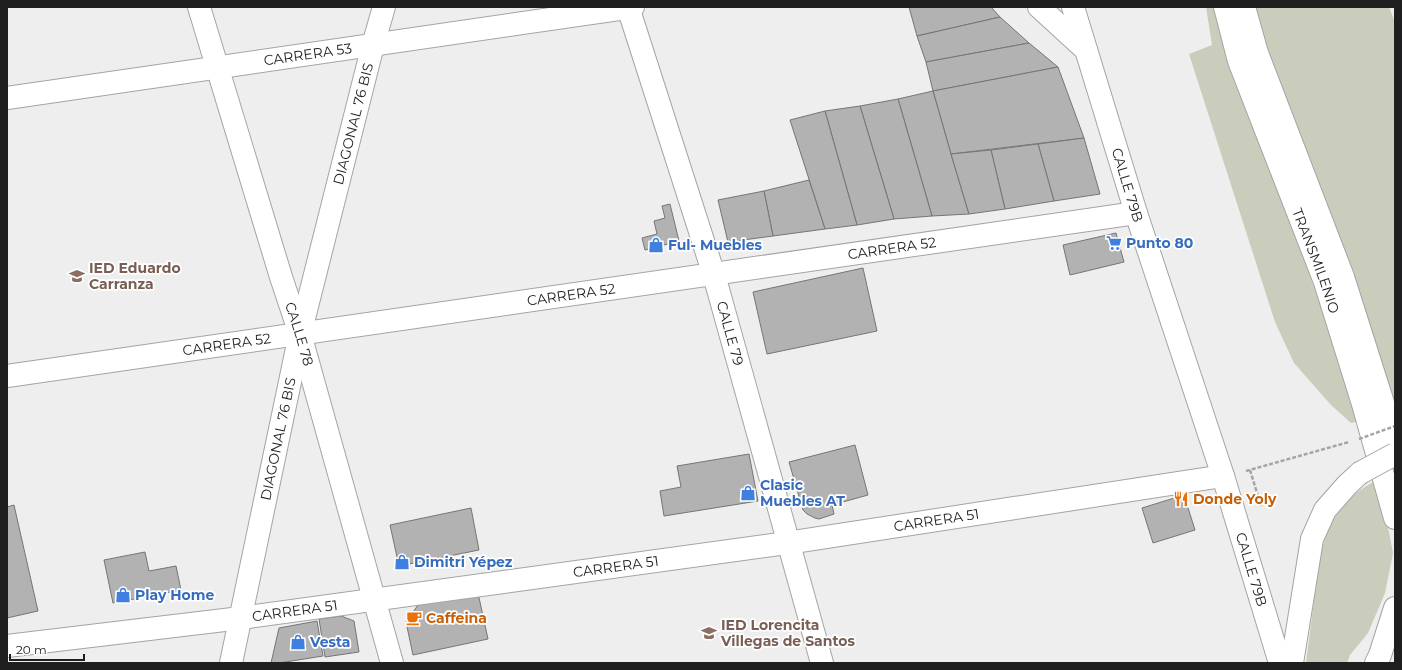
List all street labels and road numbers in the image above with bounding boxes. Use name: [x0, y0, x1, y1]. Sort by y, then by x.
street label: CARRERA 53: [263, 39, 353, 70]
street label: DIAGONAL 76 BIS: [329, 61, 377, 187]
street label: CALLE 79B: [1108, 146, 1147, 224]
street label: TRANSMILENIO: [1288, 206, 1343, 316]
street label: CARRERA 52: [846, 233, 937, 264]
street label: CARRERA 52: [526, 279, 617, 310]
street label: CALLE 79: [713, 299, 748, 368]
street label: CALLE 78: [281, 300, 318, 368]
street label: CARRERA 52: [181, 329, 272, 360]
street label: DIAGONAL 76 BIS: [256, 376, 300, 502]
street label: CARRERA 51: [892, 505, 980, 535]
street label: CALLE 79B: [1232, 530, 1271, 609]
street label: CARRERA 51: [572, 552, 660, 581]
street label: CARRERA 51: [251, 596, 339, 625]

